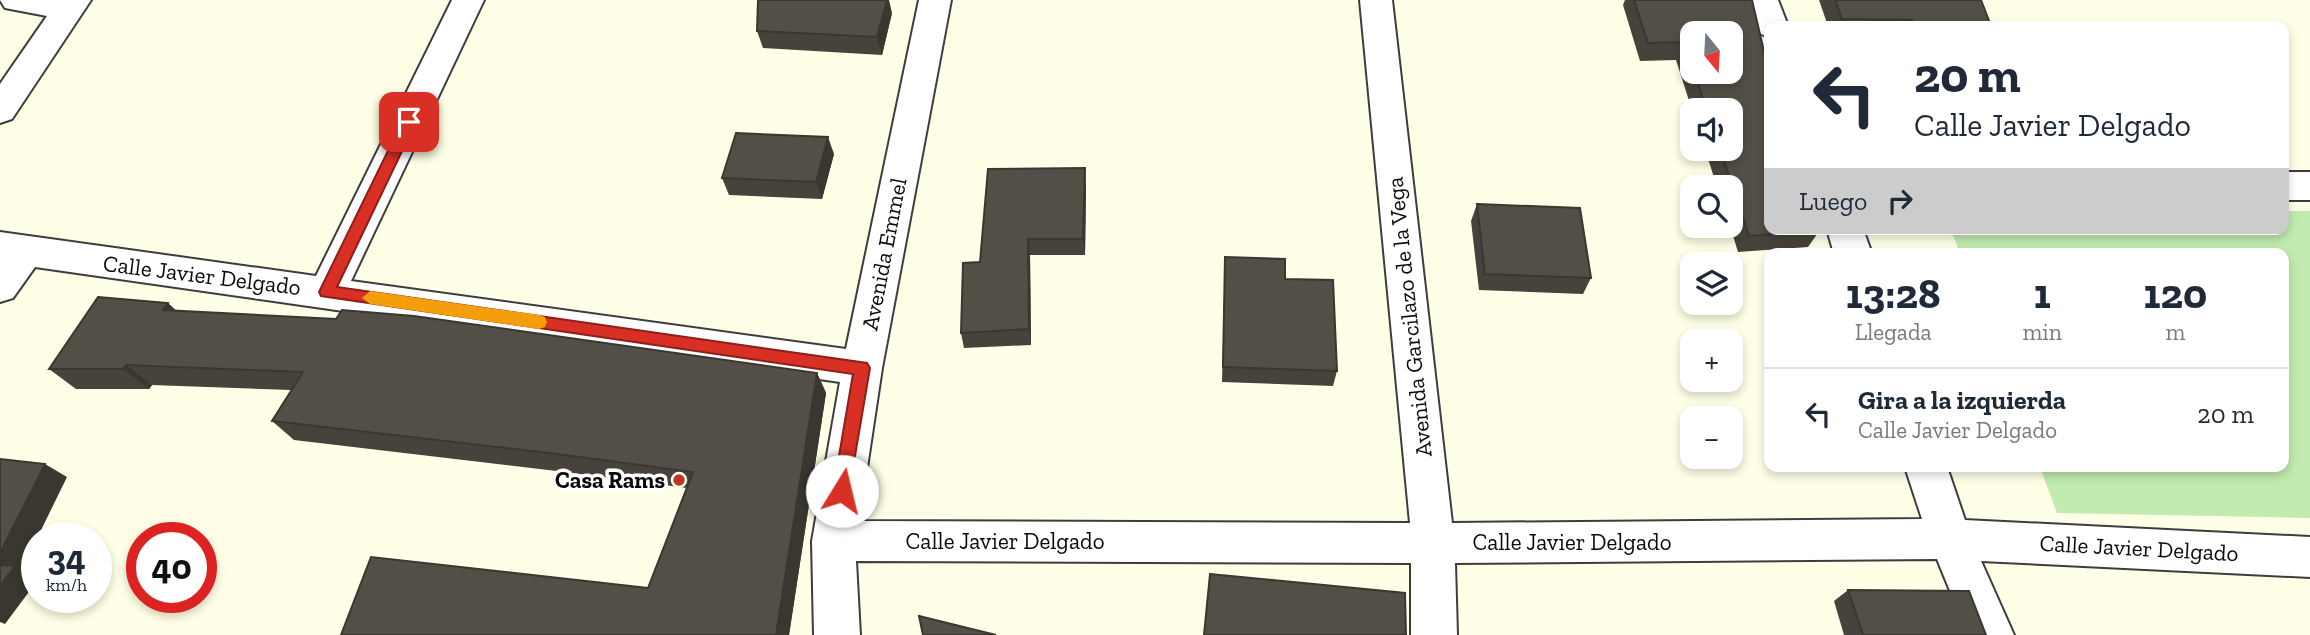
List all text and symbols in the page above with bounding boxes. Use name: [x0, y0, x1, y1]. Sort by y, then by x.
north arrow: [1680, 21, 1743, 84]
map controls: [1680, 21, 1743, 469]
text: 20 m: [1914, 46, 2021, 105]
icon: left: [1799, 49, 1890, 140]
pin: [379, 92, 439, 152]
button: sound: [1680, 98, 1743, 161]
icon: arrive: [390, 103, 428, 141]
text: Calle Javier Delgado: [1914, 106, 2191, 144]
street label: Avenida Emmel: [855, 175, 913, 333]
button: search: [1680, 175, 1743, 238]
street label: Avenida Garcilazo de la Vega: [1380, 176, 1438, 458]
icon: right: [1881, 182, 1919, 220]
text: Luego: [1799, 185, 1867, 217]
street label: Calle Javier Delgado: [102, 249, 302, 301]
button: layers: [1680, 252, 1743, 315]
text: 13:28: [1846, 268, 1941, 319]
text: 1: [2034, 268, 2051, 319]
text: 120: [2144, 268, 2207, 319]
text: Llegada: [1855, 318, 1932, 346]
text: min: [2022, 318, 2062, 346]
text: m: [2165, 318, 2185, 346]
button: +: [1680, 329, 1743, 392]
text: Gira a la izquierda: [1858, 384, 2066, 416]
icon: left: [1799, 395, 1837, 433]
text: 20 m: [2197, 398, 2254, 430]
button: −: [1680, 406, 1743, 469]
text: Calle Javier Delgado: [1858, 416, 2057, 444]
position arrow: [805, 454, 879, 528]
place label: Casa Rams: [555, 466, 665, 494]
marker: Casa Rams: [671, 472, 687, 488]
speed limit sign: 40: [126, 522, 217, 613]
street label: Calle Javier Delgado: [905, 527, 1105, 555]
street label: Calle Javier Delgado: [1472, 528, 1672, 556]
street label: Calle Javier Delgado: [2039, 529, 2239, 567]
text: 34: [47, 537, 86, 579]
text: km/h: [46, 574, 87, 596]

